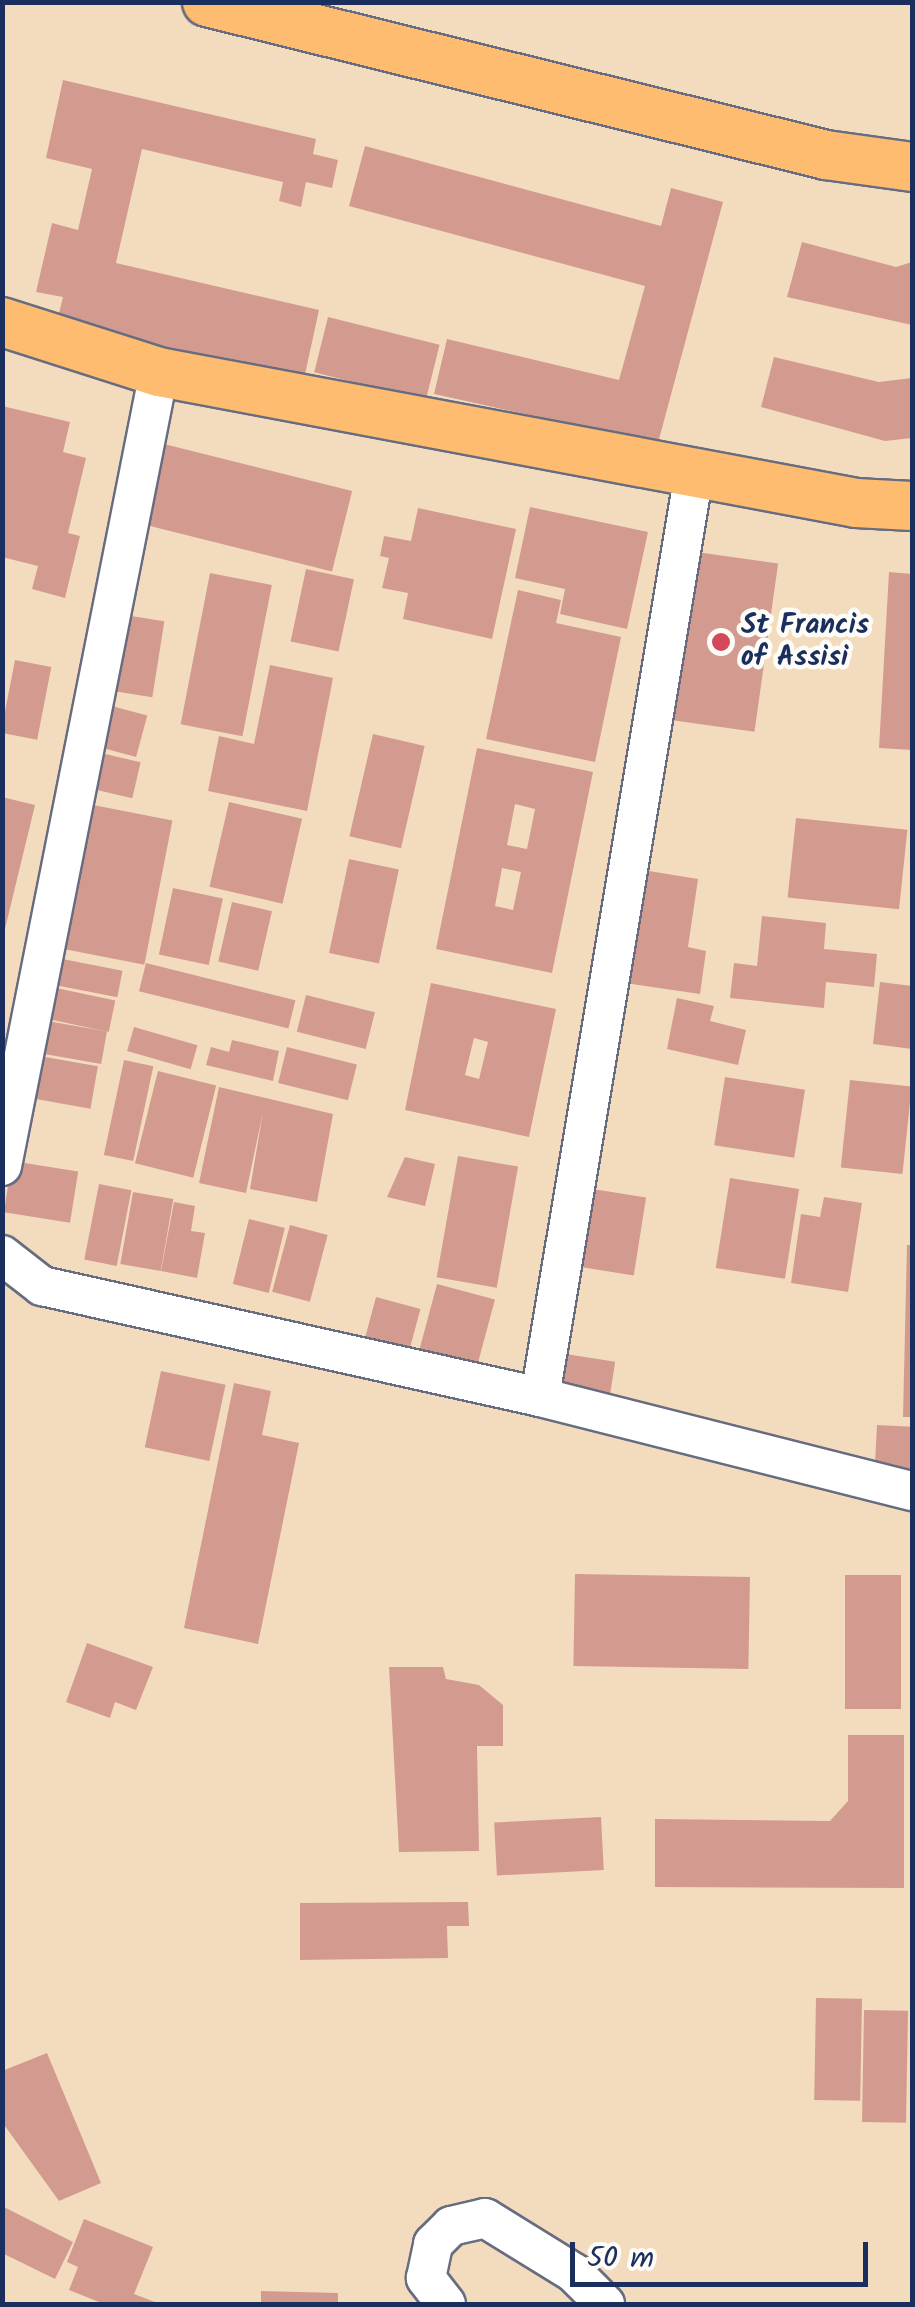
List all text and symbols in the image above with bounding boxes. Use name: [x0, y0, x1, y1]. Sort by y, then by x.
place label: St Francis of Assisi: [741, 609, 869, 675]
marker: St Francis of Assisi: [710, 631, 732, 653]
scale bar: [575, 2222, 872, 2284]
text: 50 m: [587, 2235, 654, 2283]

